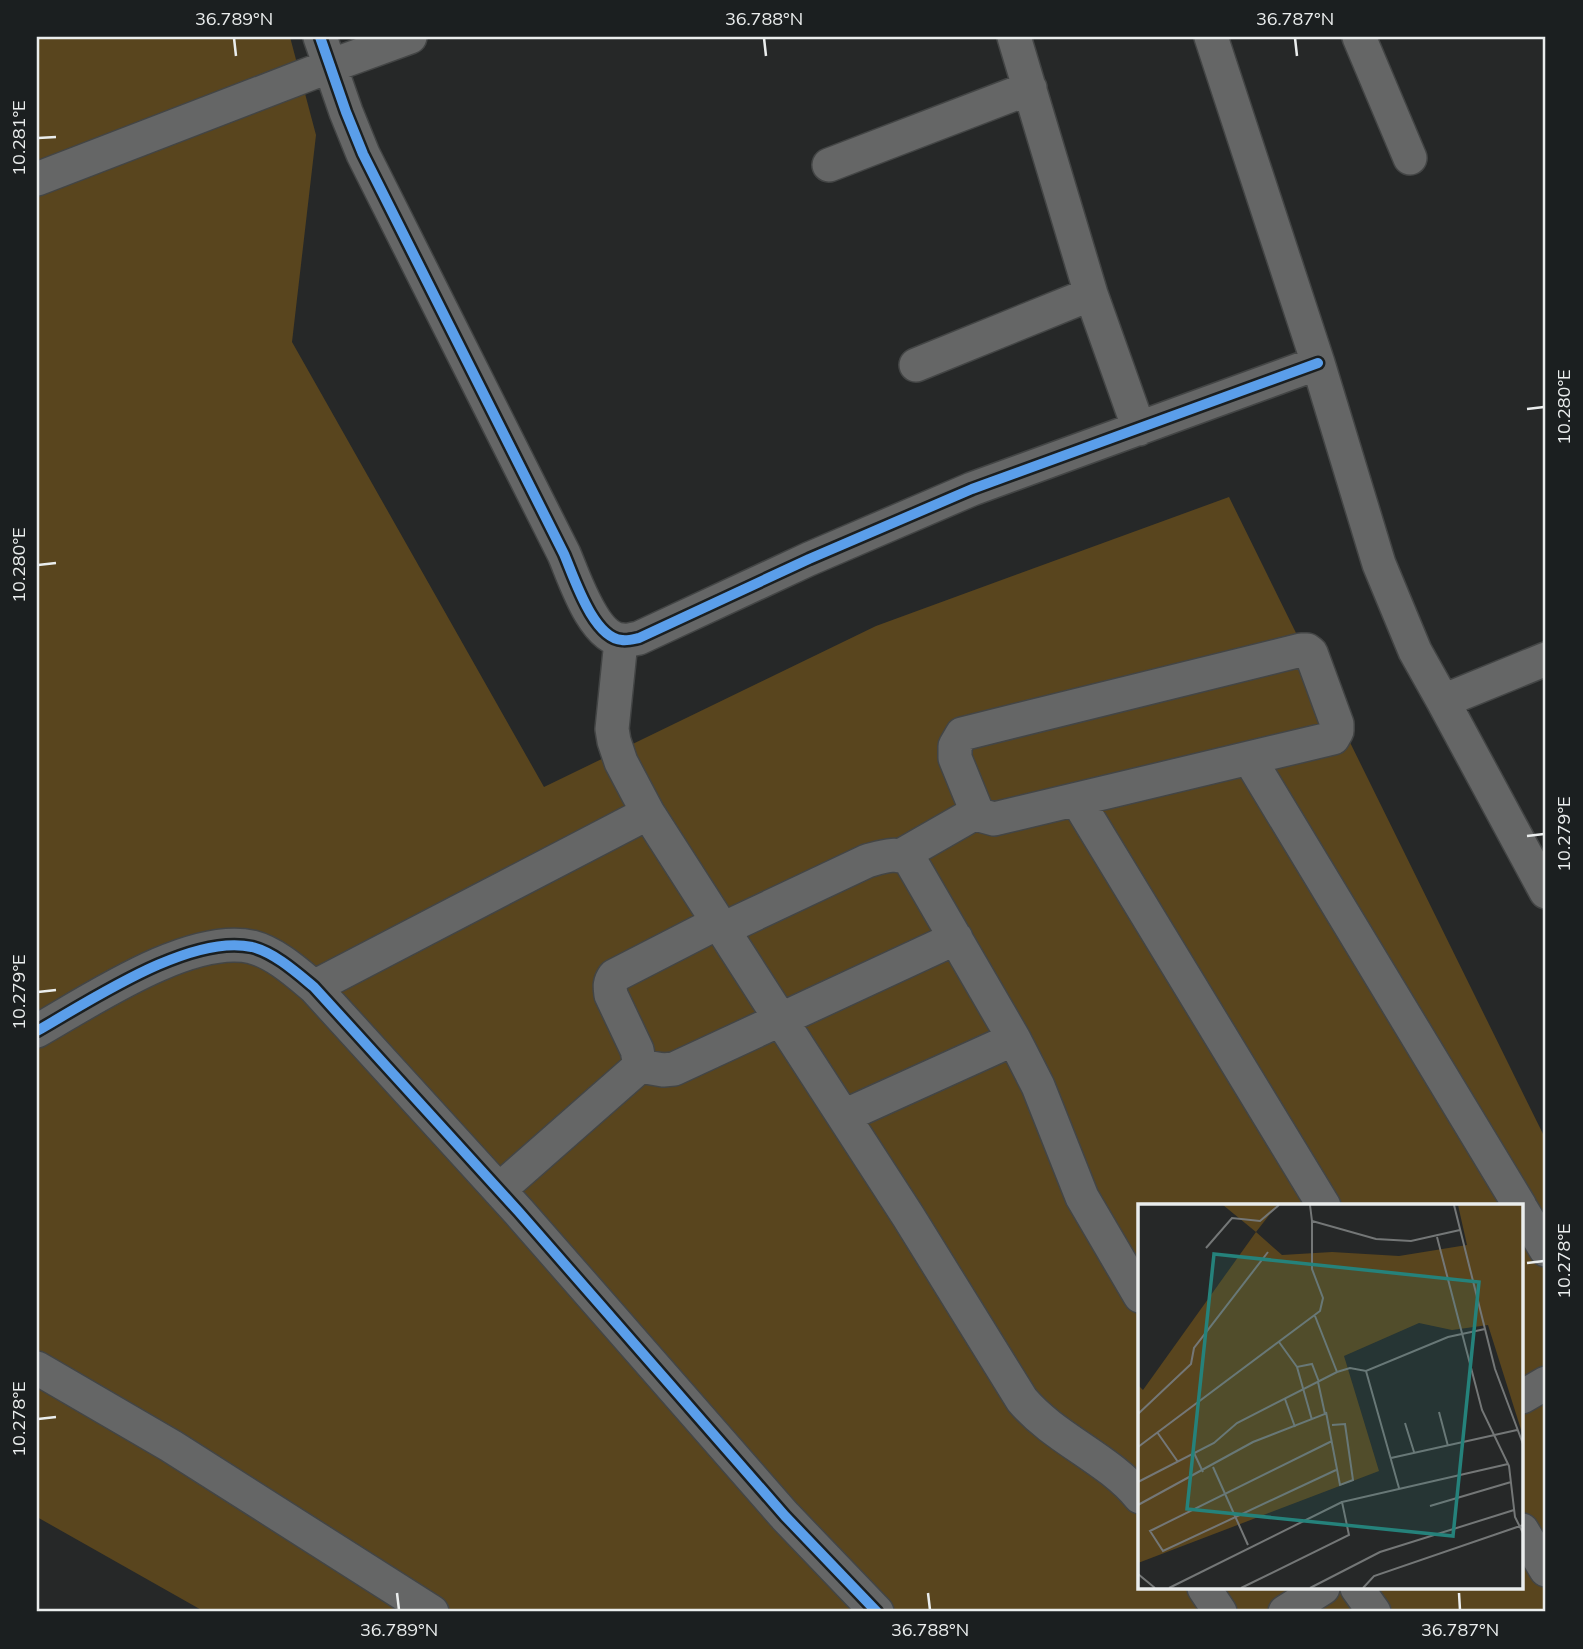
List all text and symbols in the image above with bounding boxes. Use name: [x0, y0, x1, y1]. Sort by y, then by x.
text: 36.789°N: [195, 7, 273, 30]
text: 36.788°N: [725, 7, 803, 30]
text: 36.787°N: [1256, 7, 1334, 30]
text: 10.281°E: [7, 100, 30, 176]
text: 10.280°E: [1552, 369, 1575, 445]
text: 10.280°E: [7, 527, 30, 603]
text: 10.279°E: [1552, 796, 1575, 872]
text: 10.279°E: [7, 954, 30, 1030]
inset map: [1138, 1204, 1524, 1590]
text: 10.278°E: [1552, 1223, 1575, 1299]
text: 10.278°E: [7, 1381, 30, 1457]
text: 36.789°N: [360, 1618, 438, 1641]
text: 36.788°N: [891, 1618, 969, 1641]
text: 36.787°N: [1421, 1618, 1499, 1641]

